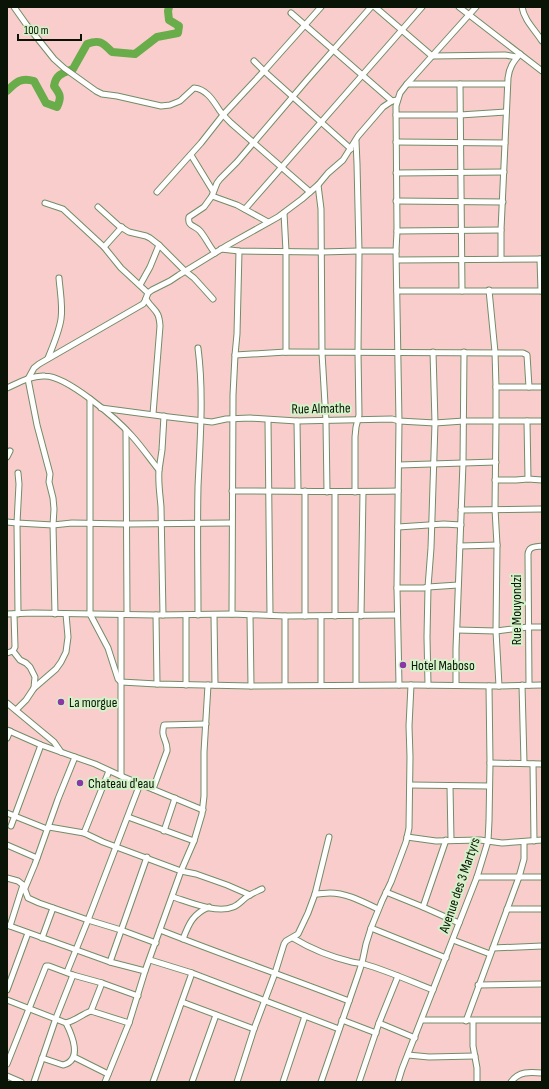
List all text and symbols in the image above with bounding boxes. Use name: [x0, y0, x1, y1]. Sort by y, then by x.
scale bar: [18, 16, 81, 42]
text: 100 m: [24, 23, 49, 38]
street label: Rue Almathe: [291, 399, 351, 418]
street label: Rue Mouyondzi: [508, 575, 525, 645]
place label: Hotel Maboso: [411, 657, 475, 674]
marker: Hotel Maboso: [398, 660, 408, 670]
place label: La morgue: [69, 694, 117, 711]
marker: La morgue: [56, 697, 66, 707]
place label: Chateau d'eau: [88, 775, 154, 792]
marker: Chateau d'eau: [75, 778, 85, 788]
street label: Avenue des 3 Martyrs: [435, 835, 484, 936]

